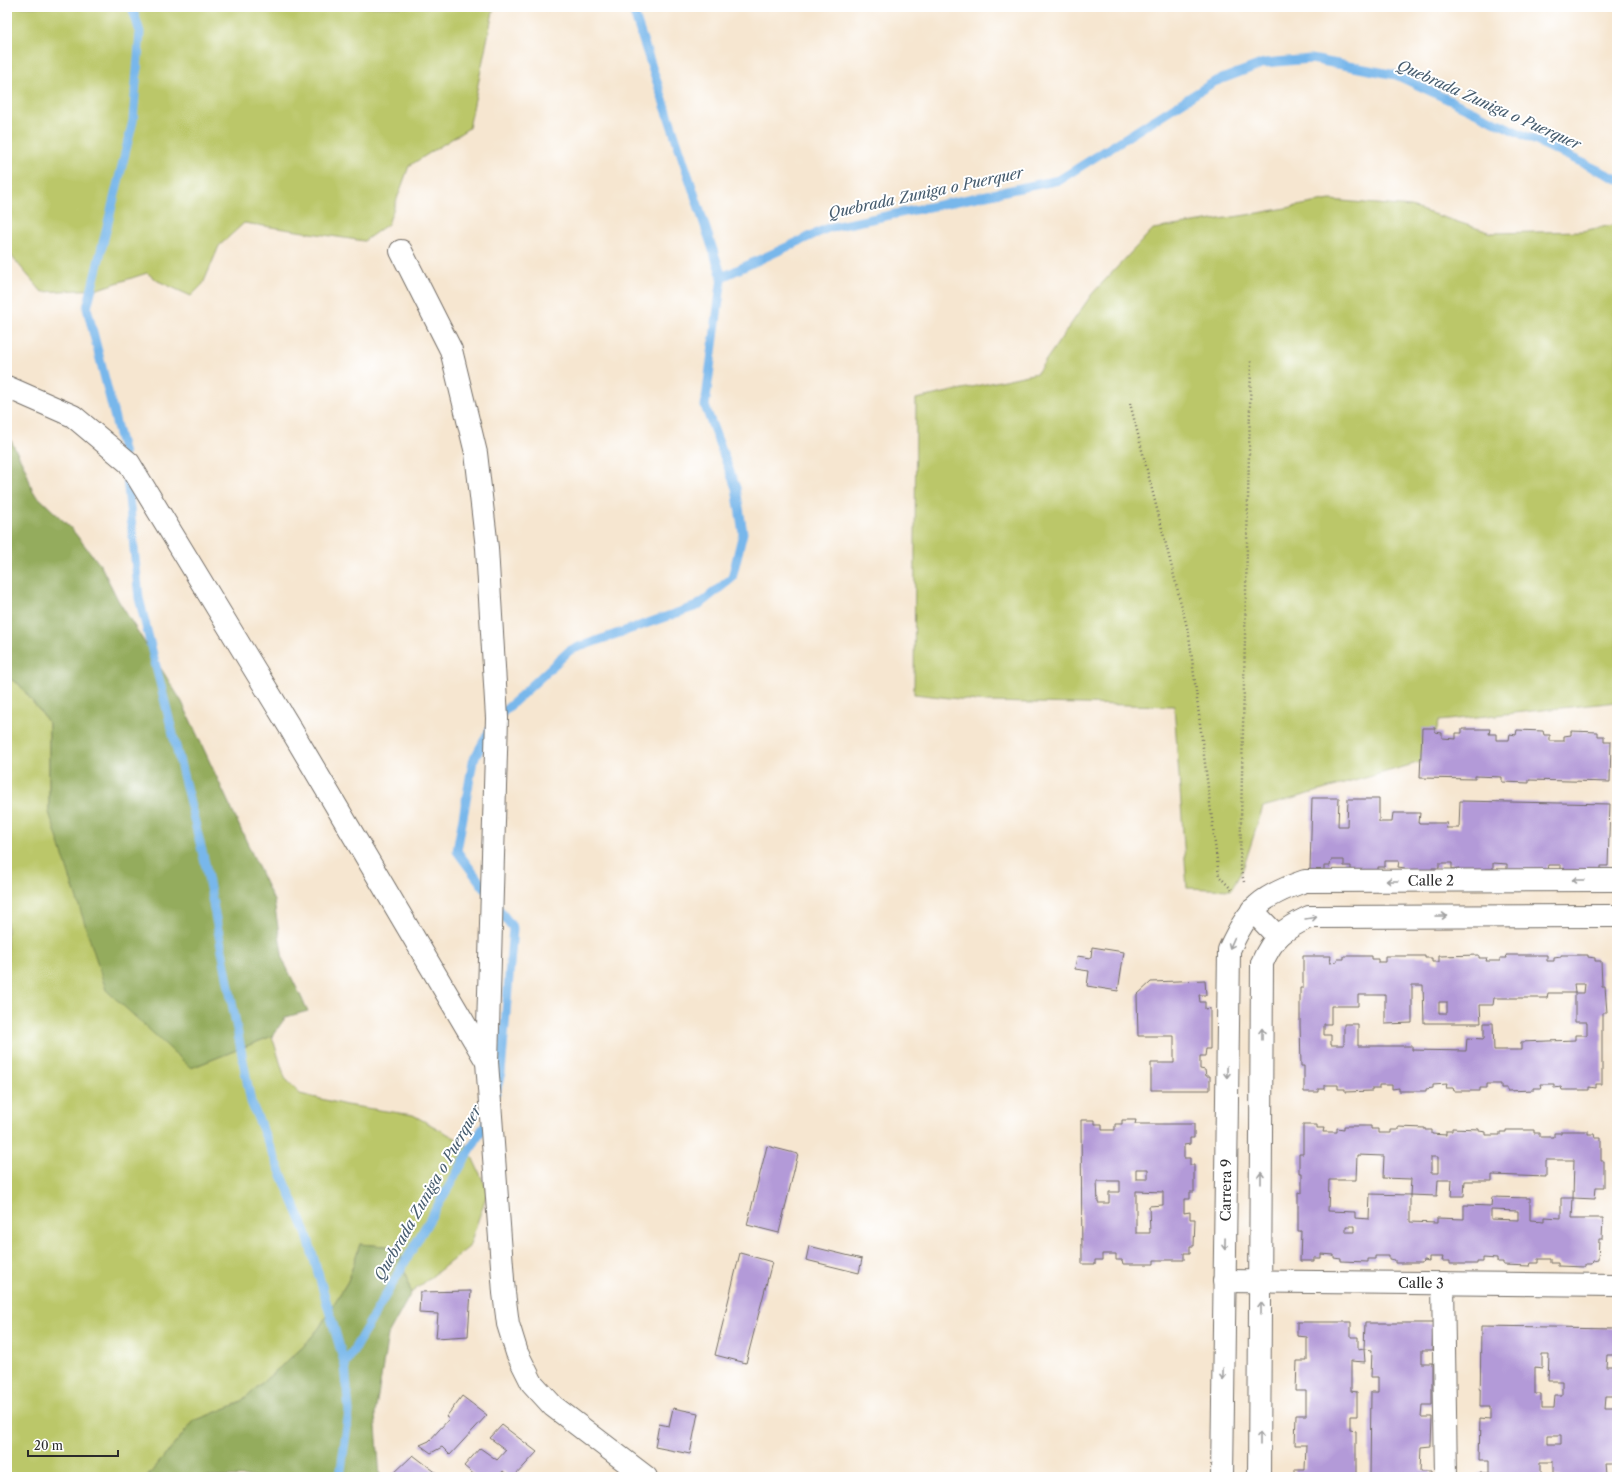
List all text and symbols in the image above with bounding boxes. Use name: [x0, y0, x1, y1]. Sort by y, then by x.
water label: Quebrada Zuniga o Puerquer: [1394, 55, 1585, 154]
water label: Quebrada Zuniga o Puerquer: [827, 162, 1026, 223]
street label: Calle 2: [1408, 872, 1454, 890]
one-way arrow: [1572, 876, 1585, 884]
one-way arrow: [1386, 877, 1399, 884]
one-way arrow: [1434, 912, 1447, 920]
one-way arrow: [1304, 914, 1317, 922]
one-way arrow: [1228, 937, 1235, 949]
one-way arrow: [1258, 1028, 1266, 1041]
one-way arrow: [1223, 1065, 1231, 1078]
water label: Quebrada Zuniga o Puerquer: [370, 1101, 486, 1284]
street label: Carrera 9: [1216, 1159, 1235, 1221]
one-way arrow: [1257, 1172, 1265, 1185]
one-way arrow: [1221, 1237, 1228, 1250]
street label: Calle 3: [1398, 1274, 1444, 1292]
one-way arrow: [1257, 1302, 1265, 1315]
one-way arrow: [1219, 1367, 1227, 1380]
scale bar: [28, 1432, 118, 1458]
one-way arrow: [1256, 1432, 1264, 1445]
text: 20 m: [34, 1438, 63, 1453]

